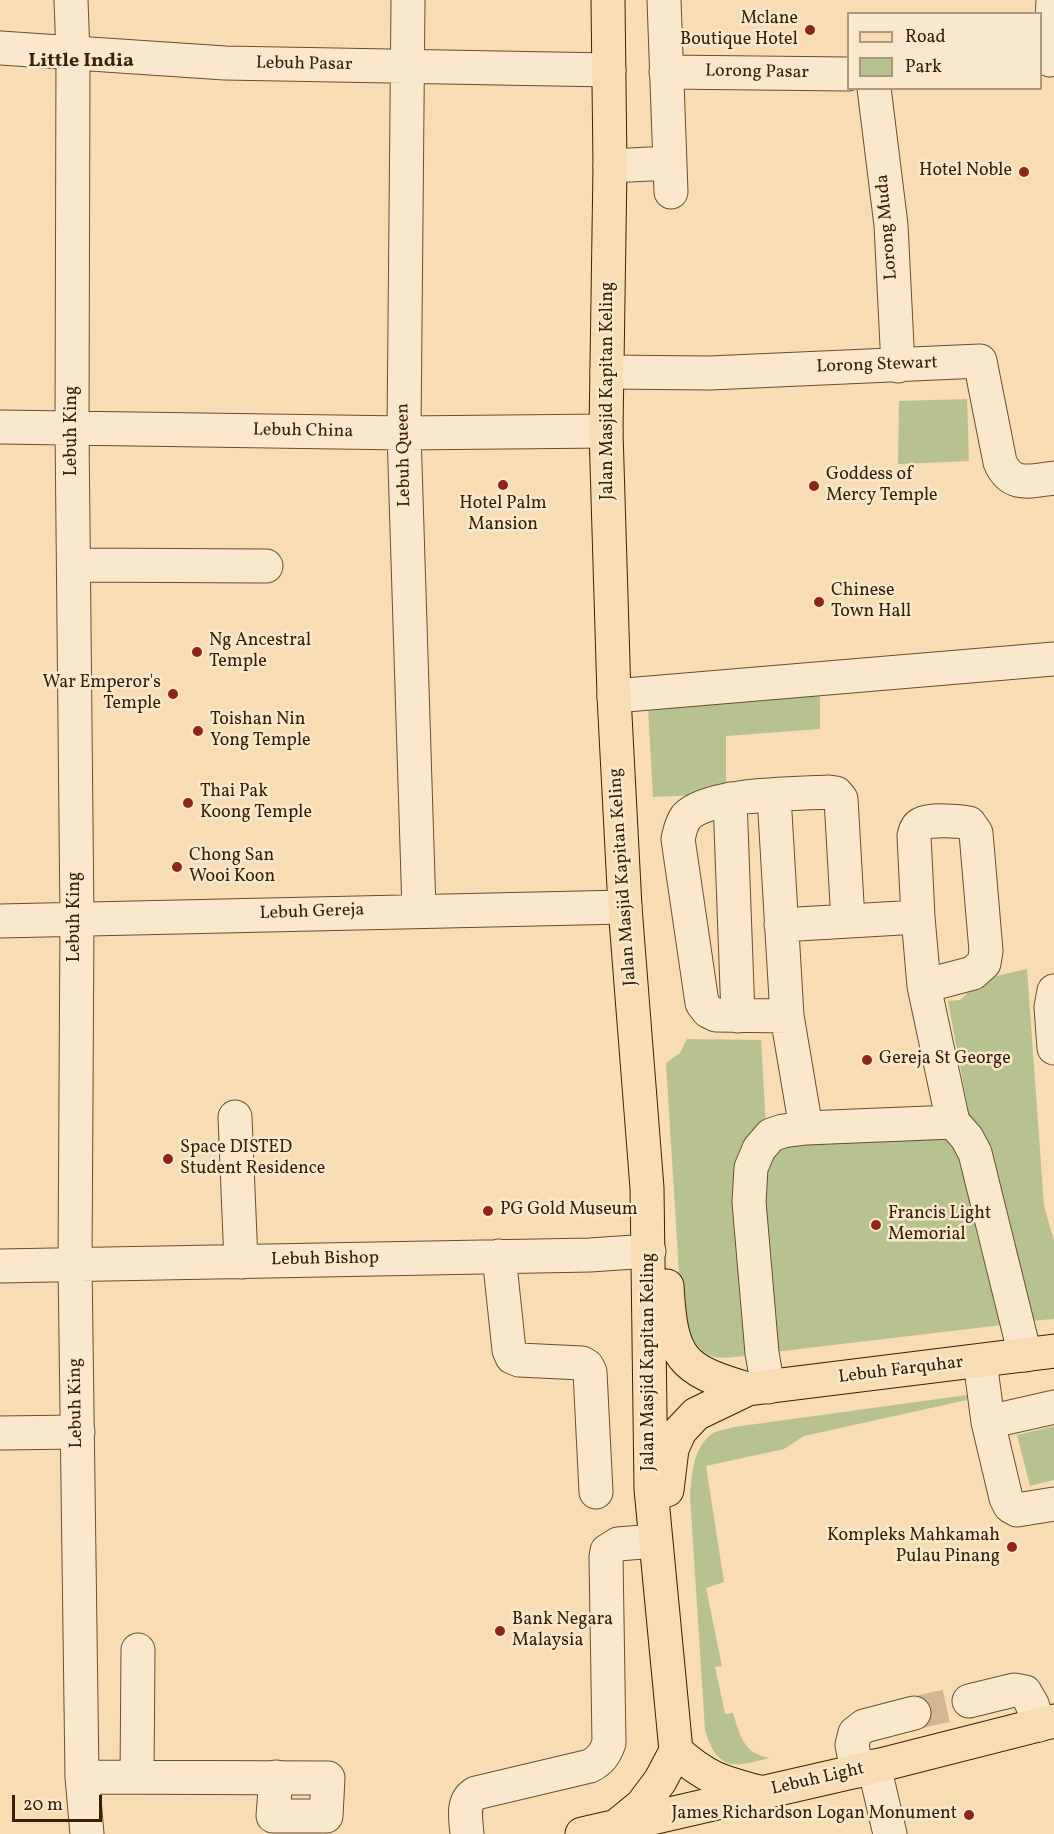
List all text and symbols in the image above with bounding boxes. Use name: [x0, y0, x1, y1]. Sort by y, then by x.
place label: Mclane Boutique Hotel: [680, 9, 798, 52]
legend: [847, 12, 1042, 90]
marker: Mclane Boutique Hotel: [803, 23, 817, 37]
text: Road: [905, 25, 946, 50]
district label: Little India: [28, 50, 134, 74]
street label: Lebuh Pasar: [256, 53, 352, 77]
text: Park: [905, 55, 942, 80]
street label: Lorong Pasar: [705, 61, 809, 85]
place label: Hotel Noble: [919, 161, 1012, 183]
marker: Hotel Noble: [1017, 165, 1031, 179]
street label: Lorong Muda: [873, 173, 903, 281]
street label: Jalan Masjid Kapitan Keling: [598, 282, 620, 500]
street label: Lorong Stewart: [816, 353, 938, 379]
street label: Lebuh King: [62, 386, 84, 476]
street label: Lebuh Queen: [393, 403, 417, 507]
street label: Lebuh China: [253, 420, 353, 444]
place label: Goddess of Mercy Temple: [826, 465, 938, 508]
marker: Hotel Palm Mansion: [496, 478, 510, 492]
marker: Goddess of Mercy Temple: [807, 479, 821, 493]
place label: Hotel Palm Mansion: [459, 494, 547, 536]
place label: Chinese Town Hall: [831, 581, 911, 624]
marker: Chinese Town Hall: [812, 595, 826, 609]
place label: Ng Ancestral Temple: [209, 631, 311, 674]
marker: Ng Ancestral Temple: [190, 645, 204, 659]
place label: War Emperor's Temple: [43, 673, 161, 716]
marker: War Emperor's Temple: [166, 687, 180, 701]
place label: Toishan Nin Yong Temple: [210, 710, 311, 752]
marker: Toishan Nin Yong Temple: [191, 724, 205, 738]
street label: Jalan Masjid Kapitan Keling: [606, 767, 642, 987]
place label: Thai Pak Koong Temple: [200, 782, 312, 824]
marker: Thai Pak Koong Temple: [181, 796, 195, 810]
place label: Chong San Wooi Koon: [189, 846, 275, 888]
marker: Chong San Wooi Koon: [170, 860, 184, 874]
street label: Lebuh King: [65, 872, 87, 962]
street label: Lebuh Gereja: [259, 900, 365, 926]
place label: Gereja St George: [879, 1049, 1011, 1071]
marker: Gereja St George: [860, 1053, 874, 1067]
place label: Space DISTED Student Residence: [180, 1138, 325, 1180]
marker: Space DISTED Student Residence: [161, 1152, 175, 1166]
place label: PG Gold Museum: [500, 1200, 638, 1222]
marker: PG Gold Museum: [481, 1204, 495, 1218]
place label: Francis Light Memorial: [888, 1204, 991, 1246]
marker: Francis Light Memorial: [869, 1218, 883, 1232]
street label: Lebuh Bishop: [271, 1248, 379, 1272]
street label: Jalan Masjid Kapitan Keling: [639, 1253, 661, 1471]
street label: Lebuh Farquhar: [837, 1353, 965, 1389]
street label: Lebuh King: [65, 1358, 89, 1448]
place label: Kompleks Mahkamah Pulau Pinang: [827, 1526, 1000, 1568]
marker: Kompleks Mahkamah Pulau Pinang: [1005, 1540, 1019, 1554]
place label: Bank Negara Malaysia: [512, 1610, 613, 1652]
marker: Bank Negara Malaysia: [493, 1624, 507, 1638]
street label: Lebuh Light: [769, 1759, 867, 1801]
scale bar: [15, 1783, 105, 1821]
text: 20 m: [23, 1793, 63, 1818]
place label: James Richardson Logan Monument: [671, 1804, 957, 1826]
marker: James Richardson Logan Monument: [962, 1808, 976, 1822]

